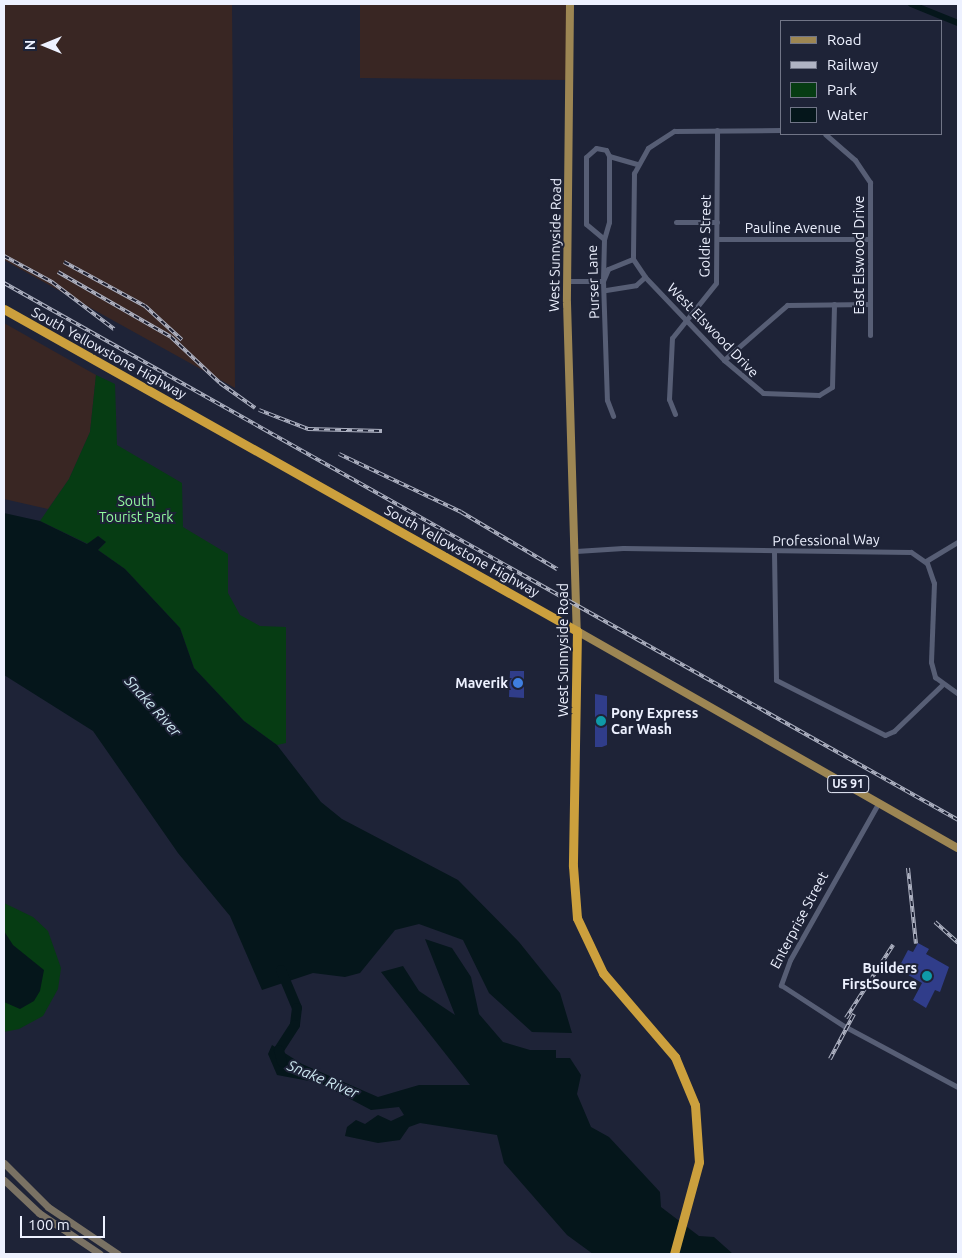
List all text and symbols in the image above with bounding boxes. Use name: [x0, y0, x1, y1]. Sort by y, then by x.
north arrow: [20, 20, 70, 70]
legend: [780, 20, 942, 135]
text: Road: [827, 31, 862, 48]
text: N: [22, 40, 38, 50]
text: Railway: [827, 56, 878, 73]
text: Park: [827, 81, 857, 98]
text: Water: [827, 106, 868, 123]
street label: West Sunnyside Road: [545, 178, 565, 312]
street label: Goldie Street: [696, 194, 714, 278]
street label: East Elswood Drive: [851, 195, 867, 315]
street label: Pauline Avenue: [745, 220, 841, 236]
street label: Purser Lane: [583, 245, 603, 319]
street label: West Elswood Drive: [664, 279, 762, 381]
street label: South Yellowstone Highway: [29, 303, 189, 403]
park label: South Tourist Park: [99, 493, 173, 526]
street label: South Yellowstone Highway: [382, 501, 542, 601]
street label: Professional Way: [772, 531, 880, 549]
street label: West Sunnyside Road: [555, 583, 571, 717]
water label: Snake River: [121, 672, 185, 740]
place label: Maverik: [455, 675, 508, 691]
marker: Maverik: [512, 677, 524, 689]
place label: Pony Express Car Wash: [611, 705, 698, 738]
marker: Pony Express Car Wash: [595, 715, 607, 727]
road number: US 91: [827, 774, 869, 794]
street label: Enterprise Street: [766, 869, 832, 971]
place label: Builders FirstSource: [842, 960, 917, 992]
marker: Builders FirstSource: [921, 970, 933, 982]
water label: Snake River: [285, 1056, 361, 1102]
scale bar: [22, 1206, 108, 1238]
text: 100 m: [28, 1216, 70, 1233]

